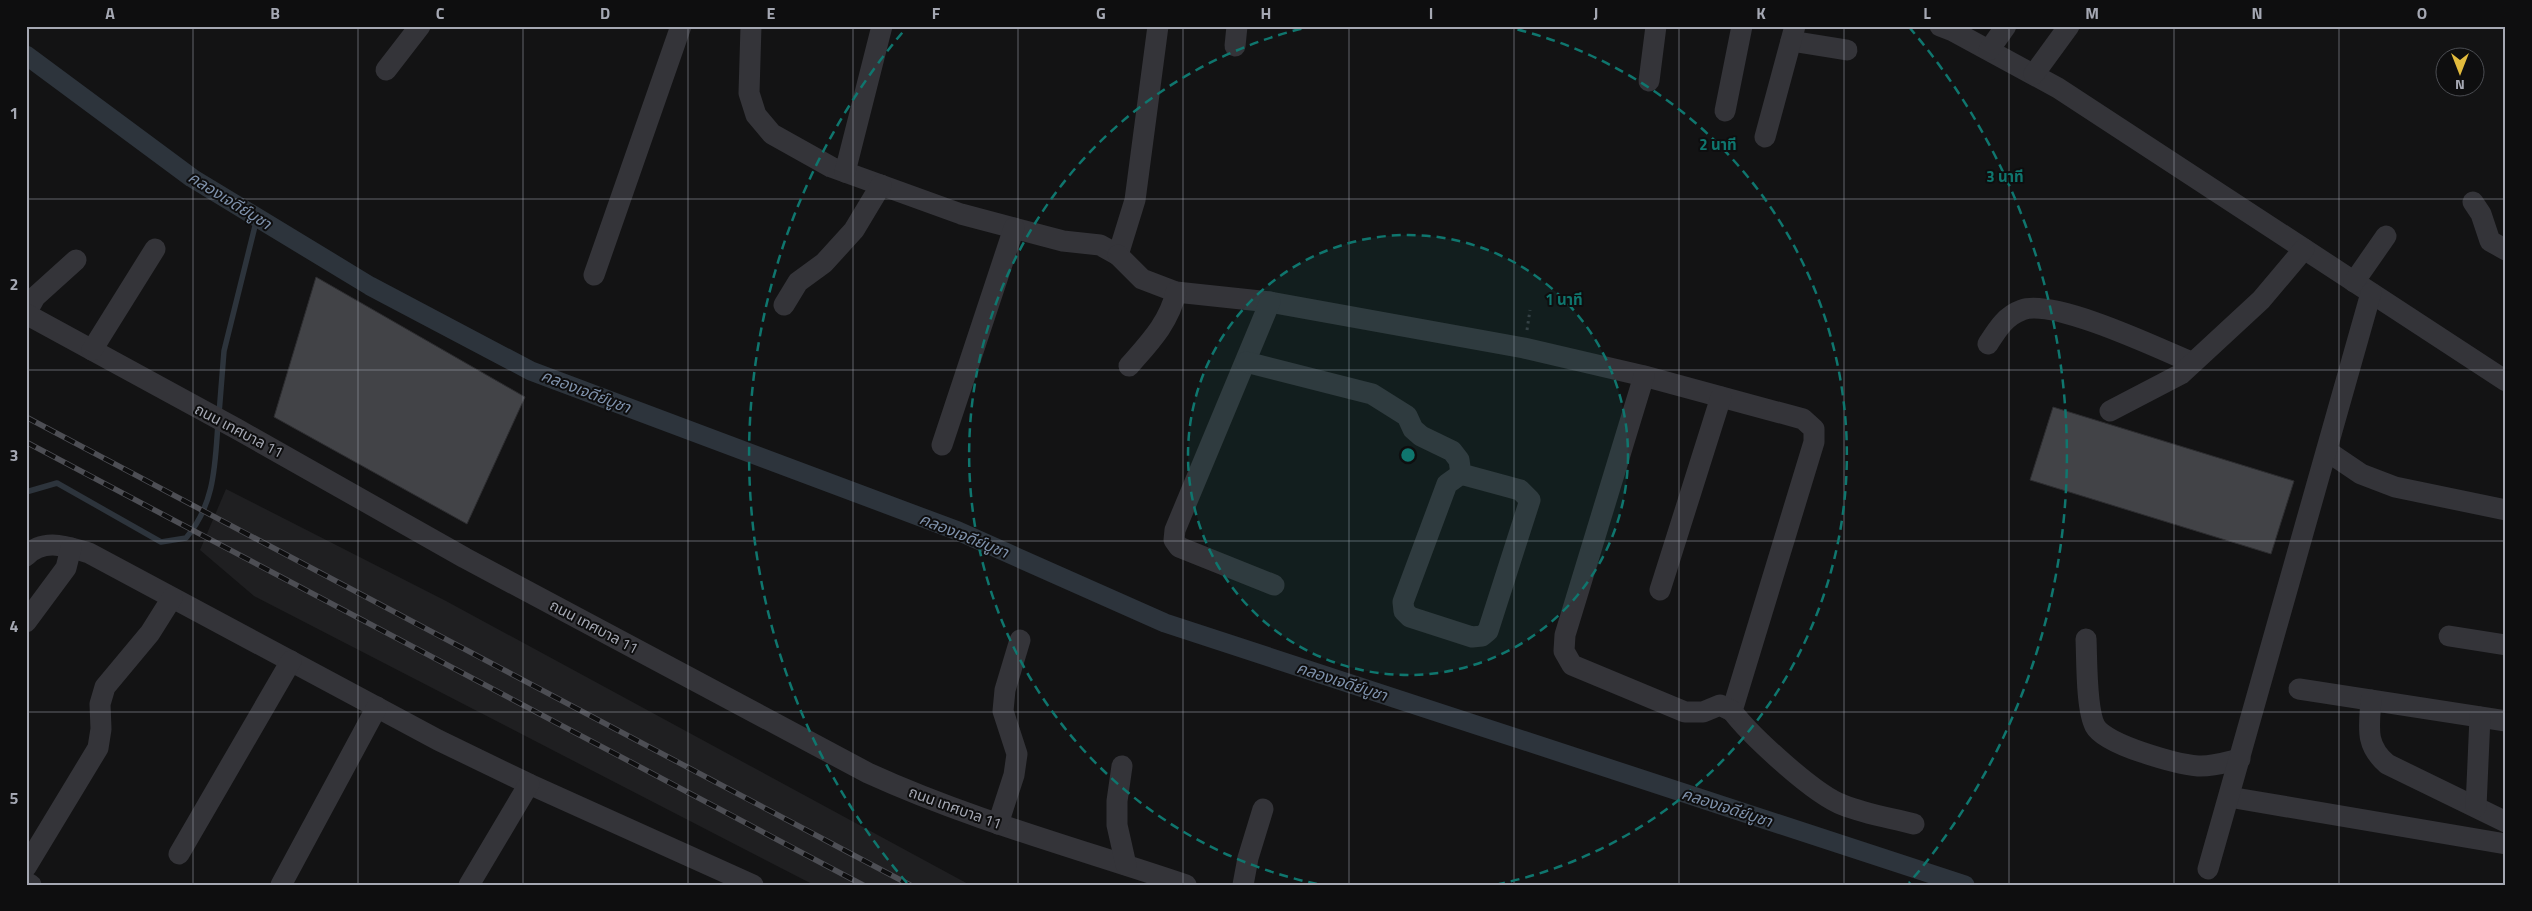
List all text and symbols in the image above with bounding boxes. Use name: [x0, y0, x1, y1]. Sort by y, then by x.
text: A: [105, 1, 115, 25]
text: B: [270, 1, 280, 25]
text: C: [436, 1, 445, 25]
text: D: [600, 1, 610, 25]
text: E: [767, 1, 776, 25]
text: F: [932, 1, 941, 25]
text: G: [1096, 1, 1106, 25]
text: H: [1261, 1, 1271, 25]
text: I: [1429, 1, 1433, 25]
text: J: [1594, 1, 1598, 25]
text: K: [1756, 1, 1766, 25]
text: L: [1923, 1, 1931, 25]
text: M: [2085, 1, 2099, 25]
text: N: [2251, 1, 2263, 25]
text: O: [2417, 1, 2427, 25]
north arrow: [2434, 48, 2484, 98]
text: N: [2455, 75, 2465, 96]
text: 1: [10, 101, 18, 125]
text: 2 นาที: [1699, 133, 1737, 156]
water label: คลองเจดีย์บูชา: [184, 165, 277, 236]
text: 3 นาที: [1986, 165, 2024, 188]
text: 2: [10, 272, 18, 296]
text: 1 นาที: [1545, 288, 1583, 311]
water label: คลองเจดีย์บูชา: [538, 363, 635, 420]
street label: ถนน เทศบาล 11: [191, 398, 288, 464]
text: 3: [10, 443, 18, 467]
centre of rings: [1399, 446, 1417, 464]
water label: คลองเจดีย์บูชา: [916, 506, 1013, 564]
street label: ถนน เทศบาล 11: [546, 594, 643, 660]
text: 4: [10, 614, 19, 638]
water label: คลองเจดีย์บูชา: [1294, 655, 1392, 707]
street label: ถนน เทศบาล 11: [905, 780, 1005, 835]
water label: คลองเจดีย์บูชา: [1679, 781, 1777, 833]
text: 5: [10, 786, 19, 810]

